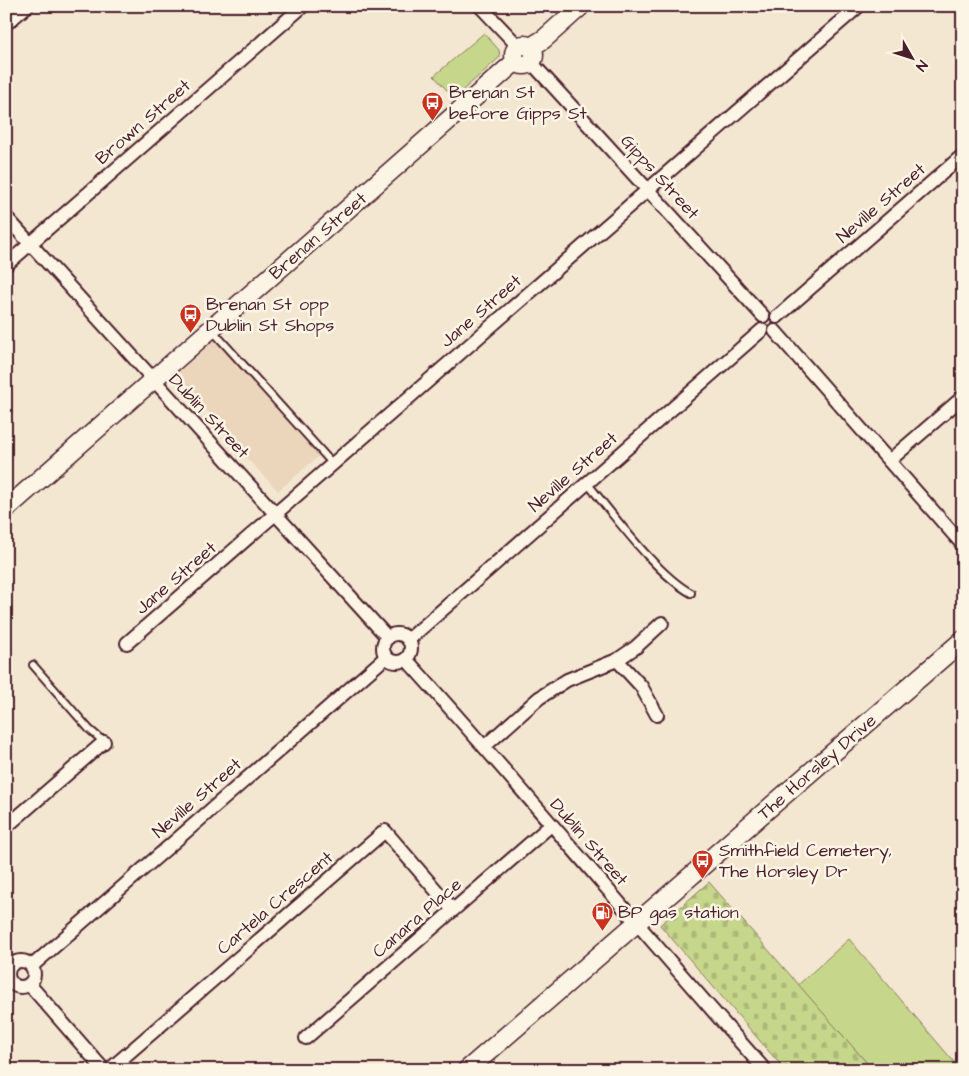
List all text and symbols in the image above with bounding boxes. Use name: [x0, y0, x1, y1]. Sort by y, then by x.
north arrow: [886, 32, 936, 82]
text: N: [911, 56, 932, 75]
street label: Brown Street: [90, 73, 197, 171]
place label: Brenan St before Gipps St: [449, 80, 588, 126]
bus stop icon: Brenan St before Gipps St: [421, 90, 445, 121]
street label: Gipps Street: [615, 129, 706, 226]
street label: Neville Street: [831, 157, 932, 249]
street label: Brenan Street: [264, 186, 373, 286]
street label: Jane Street: [435, 268, 528, 353]
place label: Brenan St opp Dublin St Shops: [206, 292, 334, 338]
bus stop icon: Brenan St opp Dublin St Shops: [178, 302, 202, 333]
street label: Dublin Street: [163, 368, 256, 465]
street label: Neville Street: [523, 426, 624, 518]
street label: Jane Street: [130, 535, 223, 620]
street label: The Horsley Drive: [752, 708, 883, 826]
street label: Neville Street: [147, 752, 248, 844]
street label: Dublin Street: [544, 793, 634, 892]
place label: Smithfield Cemetery, The Horsley Dr: [719, 838, 892, 885]
street label: Cartela Crescent: [211, 845, 339, 961]
bus stop icon: Smithfield Cemetery, The Horsley Dr: [691, 848, 715, 879]
street label: Canara Place: [367, 872, 467, 964]
fuel station icon: BP gas station: [590, 900, 614, 931]
place label: BP gas station: [618, 900, 739, 926]

